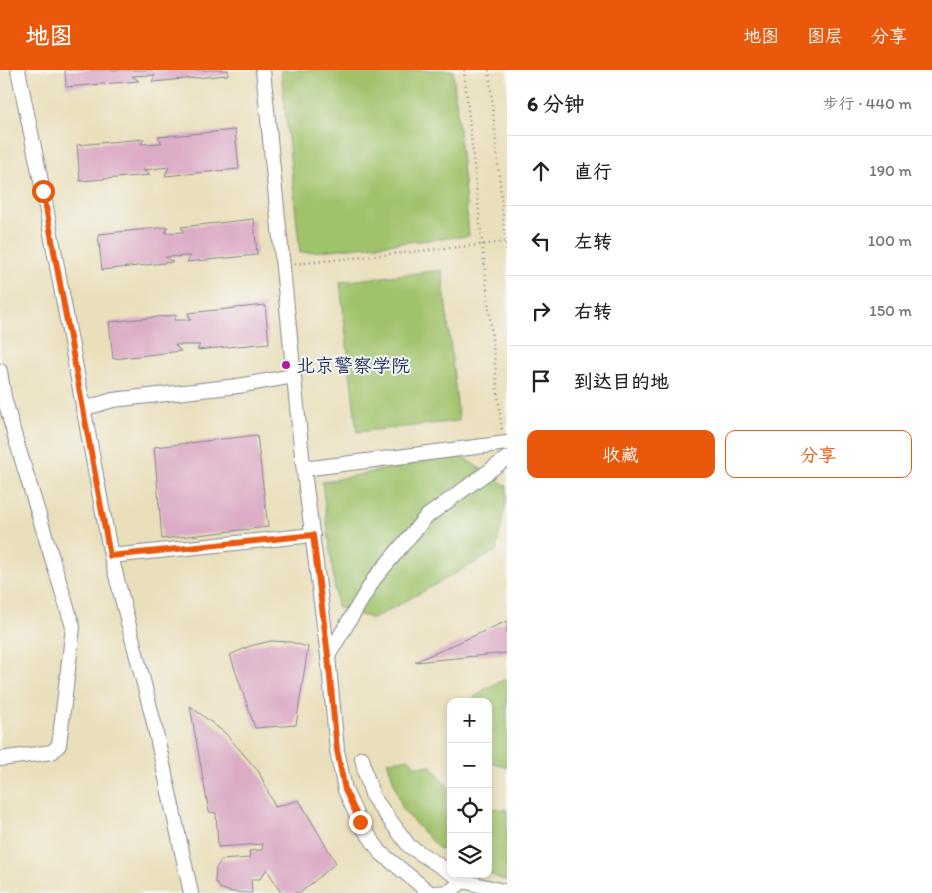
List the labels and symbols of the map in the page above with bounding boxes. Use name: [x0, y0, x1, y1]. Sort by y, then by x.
route start: [32, 180, 55, 203]
place label: 北京警察学院: [296, 354, 410, 377]
marker: 北京警察学院: [280, 359, 292, 371]
route end: [349, 811, 372, 834]

